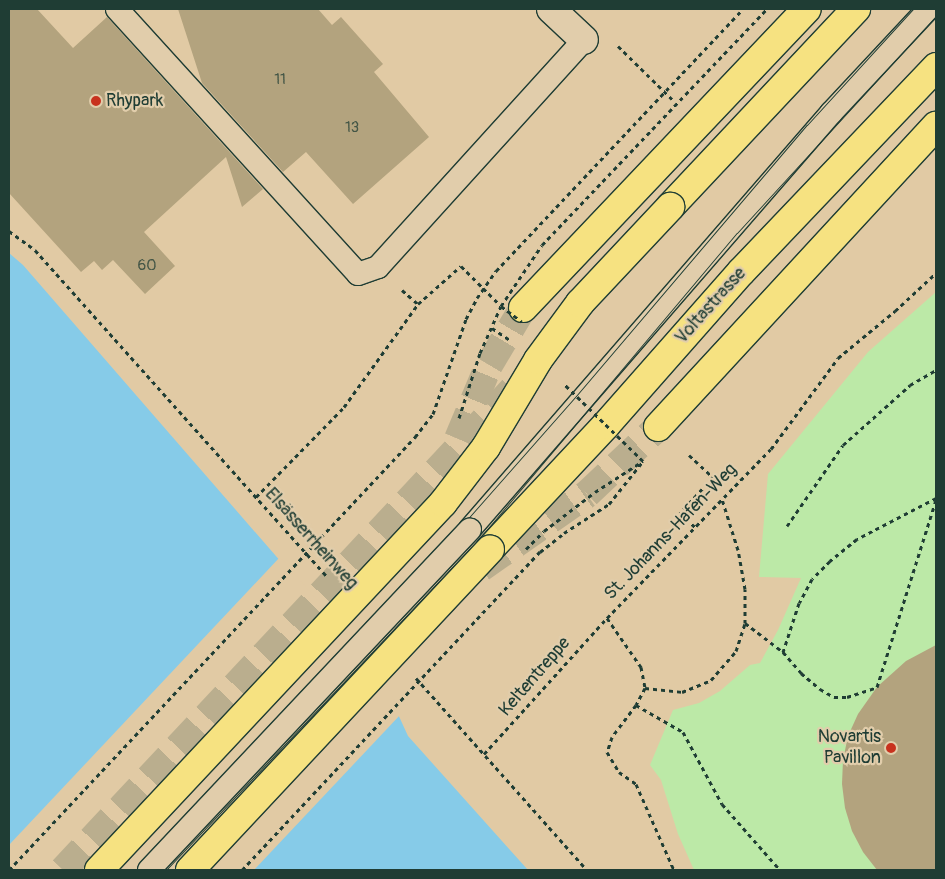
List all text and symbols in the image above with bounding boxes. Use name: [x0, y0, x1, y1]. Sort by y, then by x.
house number: 11: [274, 71, 286, 89]
place label: Rhypark: [106, 90, 163, 112]
marker: Rhypark: [90, 95, 102, 107]
house number: 13: [345, 119, 359, 137]
house number: 60: [138, 257, 156, 275]
street label: Voltastrasse: [671, 263, 751, 349]
street label: St. Johanns-Hafen-Weg: [600, 459, 742, 605]
street label: Elsässerrheinweg: [260, 484, 362, 594]
street label: Keltentreppe: [495, 633, 575, 721]
place label: Novartis Pavillon: [818, 727, 881, 770]
marker: Novartis Pavillon: [885, 742, 897, 754]

